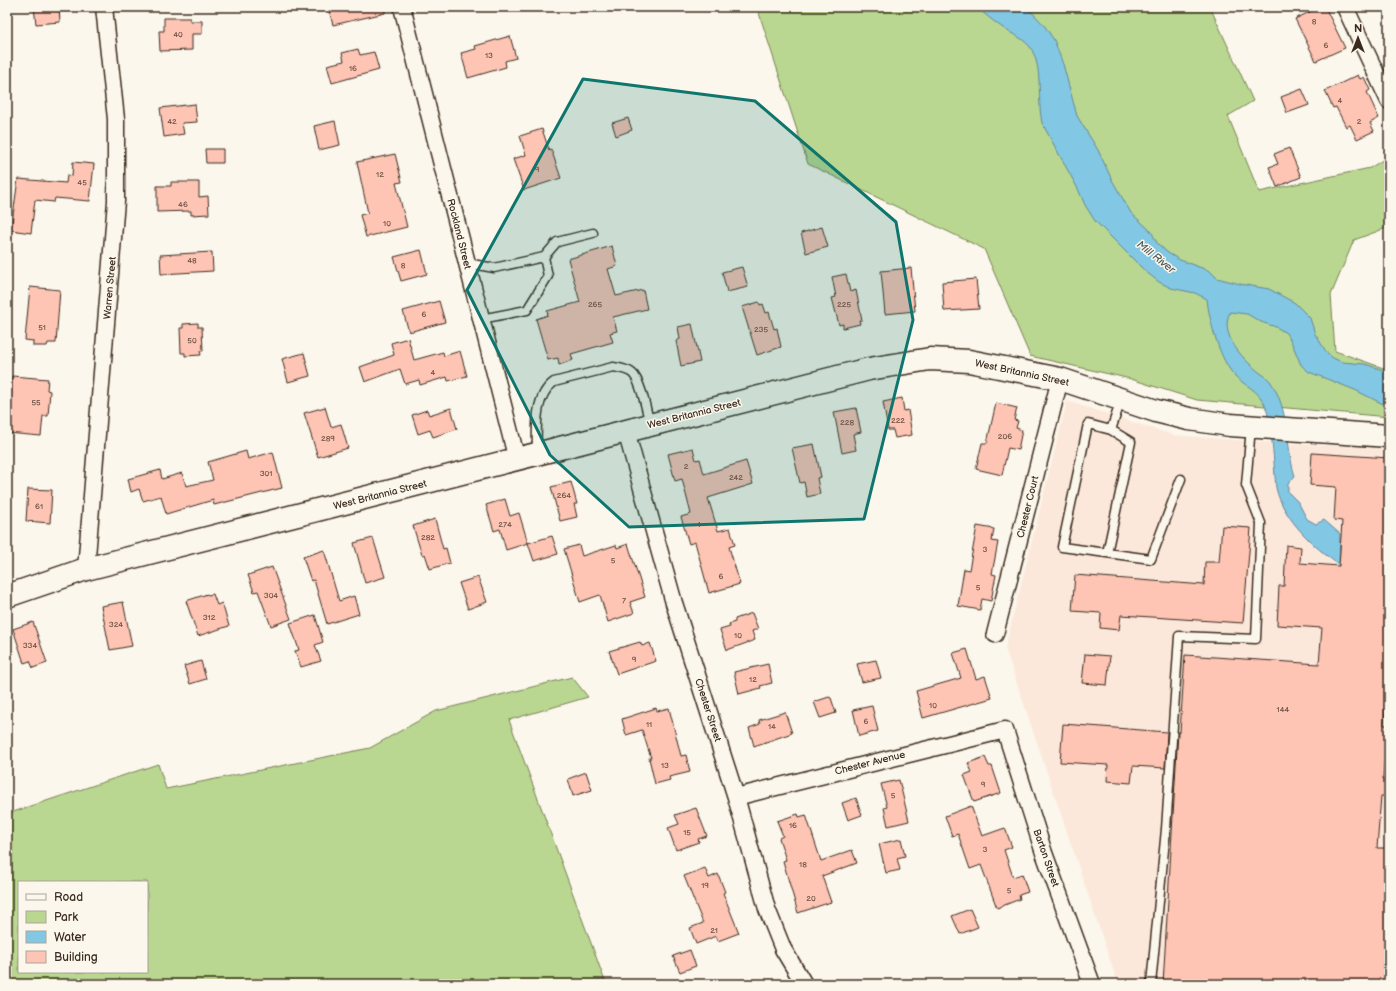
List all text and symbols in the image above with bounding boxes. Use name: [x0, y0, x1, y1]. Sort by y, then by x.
house number: 8: [1312, 17, 1317, 26]
north arrow: [1338, 18, 1378, 58]
text: N: [1354, 22, 1362, 35]
house number: 40: [173, 30, 183, 39]
house number: 6: [1324, 41, 1329, 50]
house number: 13: [485, 51, 493, 60]
house number: 16: [349, 64, 357, 73]
house number: 4: [1338, 96, 1343, 105]
house number: 42: [167, 117, 177, 126]
house number: 2: [1357, 117, 1362, 126]
house number: 9: [535, 165, 540, 174]
house number: 12: [376, 170, 384, 179]
house number: 45: [77, 178, 87, 187]
street label: Rockland Street: [444, 198, 474, 270]
house number: 46: [178, 200, 188, 209]
house number: 10: [383, 219, 391, 228]
water label: Mill River: [1134, 238, 1179, 277]
street label: Warren Street: [101, 256, 119, 320]
house number: 48: [187, 256, 197, 265]
house number: 8: [401, 261, 406, 270]
house number: 265: [588, 300, 603, 309]
house number: 225: [837, 300, 851, 309]
house number: 6: [422, 310, 427, 319]
house number: 51: [38, 323, 46, 332]
house number: 235: [754, 325, 768, 334]
house number: 50: [187, 336, 197, 345]
street label: West Britannia Street: [974, 357, 1070, 389]
house number: 4: [431, 368, 436, 377]
street label: West Britannia Street: [646, 397, 742, 431]
house number: 55: [31, 398, 41, 407]
house number: 222: [891, 416, 905, 425]
house number: 228: [840, 418, 854, 427]
house number: 206: [998, 432, 1012, 441]
house number: 289: [321, 434, 335, 443]
house number: 2: [684, 462, 689, 471]
house number: 301: [260, 469, 272, 478]
house number: 242: [729, 473, 743, 482]
street label: Chester Court: [1014, 475, 1042, 539]
street label: West Britannia Street: [332, 478, 428, 512]
house number: 264: [557, 491, 571, 500]
house number: 61: [35, 502, 43, 511]
house number: 274: [498, 520, 512, 529]
house number: 4: [697, 520, 702, 529]
house number: 282: [421, 533, 435, 542]
house number: 3: [983, 545, 988, 554]
house number: 5: [611, 556, 616, 565]
house number: 6: [719, 572, 724, 581]
house number: 5: [976, 583, 981, 592]
house number: 304: [264, 591, 278, 600]
house number: 7: [622, 596, 626, 605]
house number: 312: [203, 613, 216, 622]
house number: 324: [109, 620, 123, 629]
house number: 10: [734, 631, 742, 640]
house number: 334: [23, 641, 37, 650]
house number: 9: [632, 655, 637, 664]
house number: 12: [749, 675, 757, 684]
street label: Chester Street: [692, 677, 724, 743]
house number: 10: [929, 701, 937, 710]
house number: 144: [1277, 705, 1290, 714]
house number: 6: [864, 717, 869, 726]
house number: 11: [646, 720, 652, 729]
house number: 14: [768, 722, 776, 731]
street label: Chester Avenue: [834, 748, 906, 778]
house number: 13: [661, 761, 669, 770]
house number: 9: [981, 780, 986, 789]
house number: 5: [891, 791, 896, 800]
house number: 16: [789, 821, 797, 830]
house number: 15: [683, 828, 691, 837]
street label: Barton Street: [1031, 828, 1061, 888]
house number: 3: [983, 845, 988, 854]
house number: 18: [799, 860, 807, 869]
legend: [18, 881, 148, 973]
house number: 19: [701, 881, 709, 890]
house number: 5: [1007, 886, 1012, 895]
text: Road: [54, 890, 83, 905]
house number: 20: [806, 894, 816, 903]
text: Park: [54, 910, 78, 925]
house number: 21: [710, 926, 718, 935]
text: Water: [54, 930, 86, 945]
text: Building: [54, 950, 98, 965]

